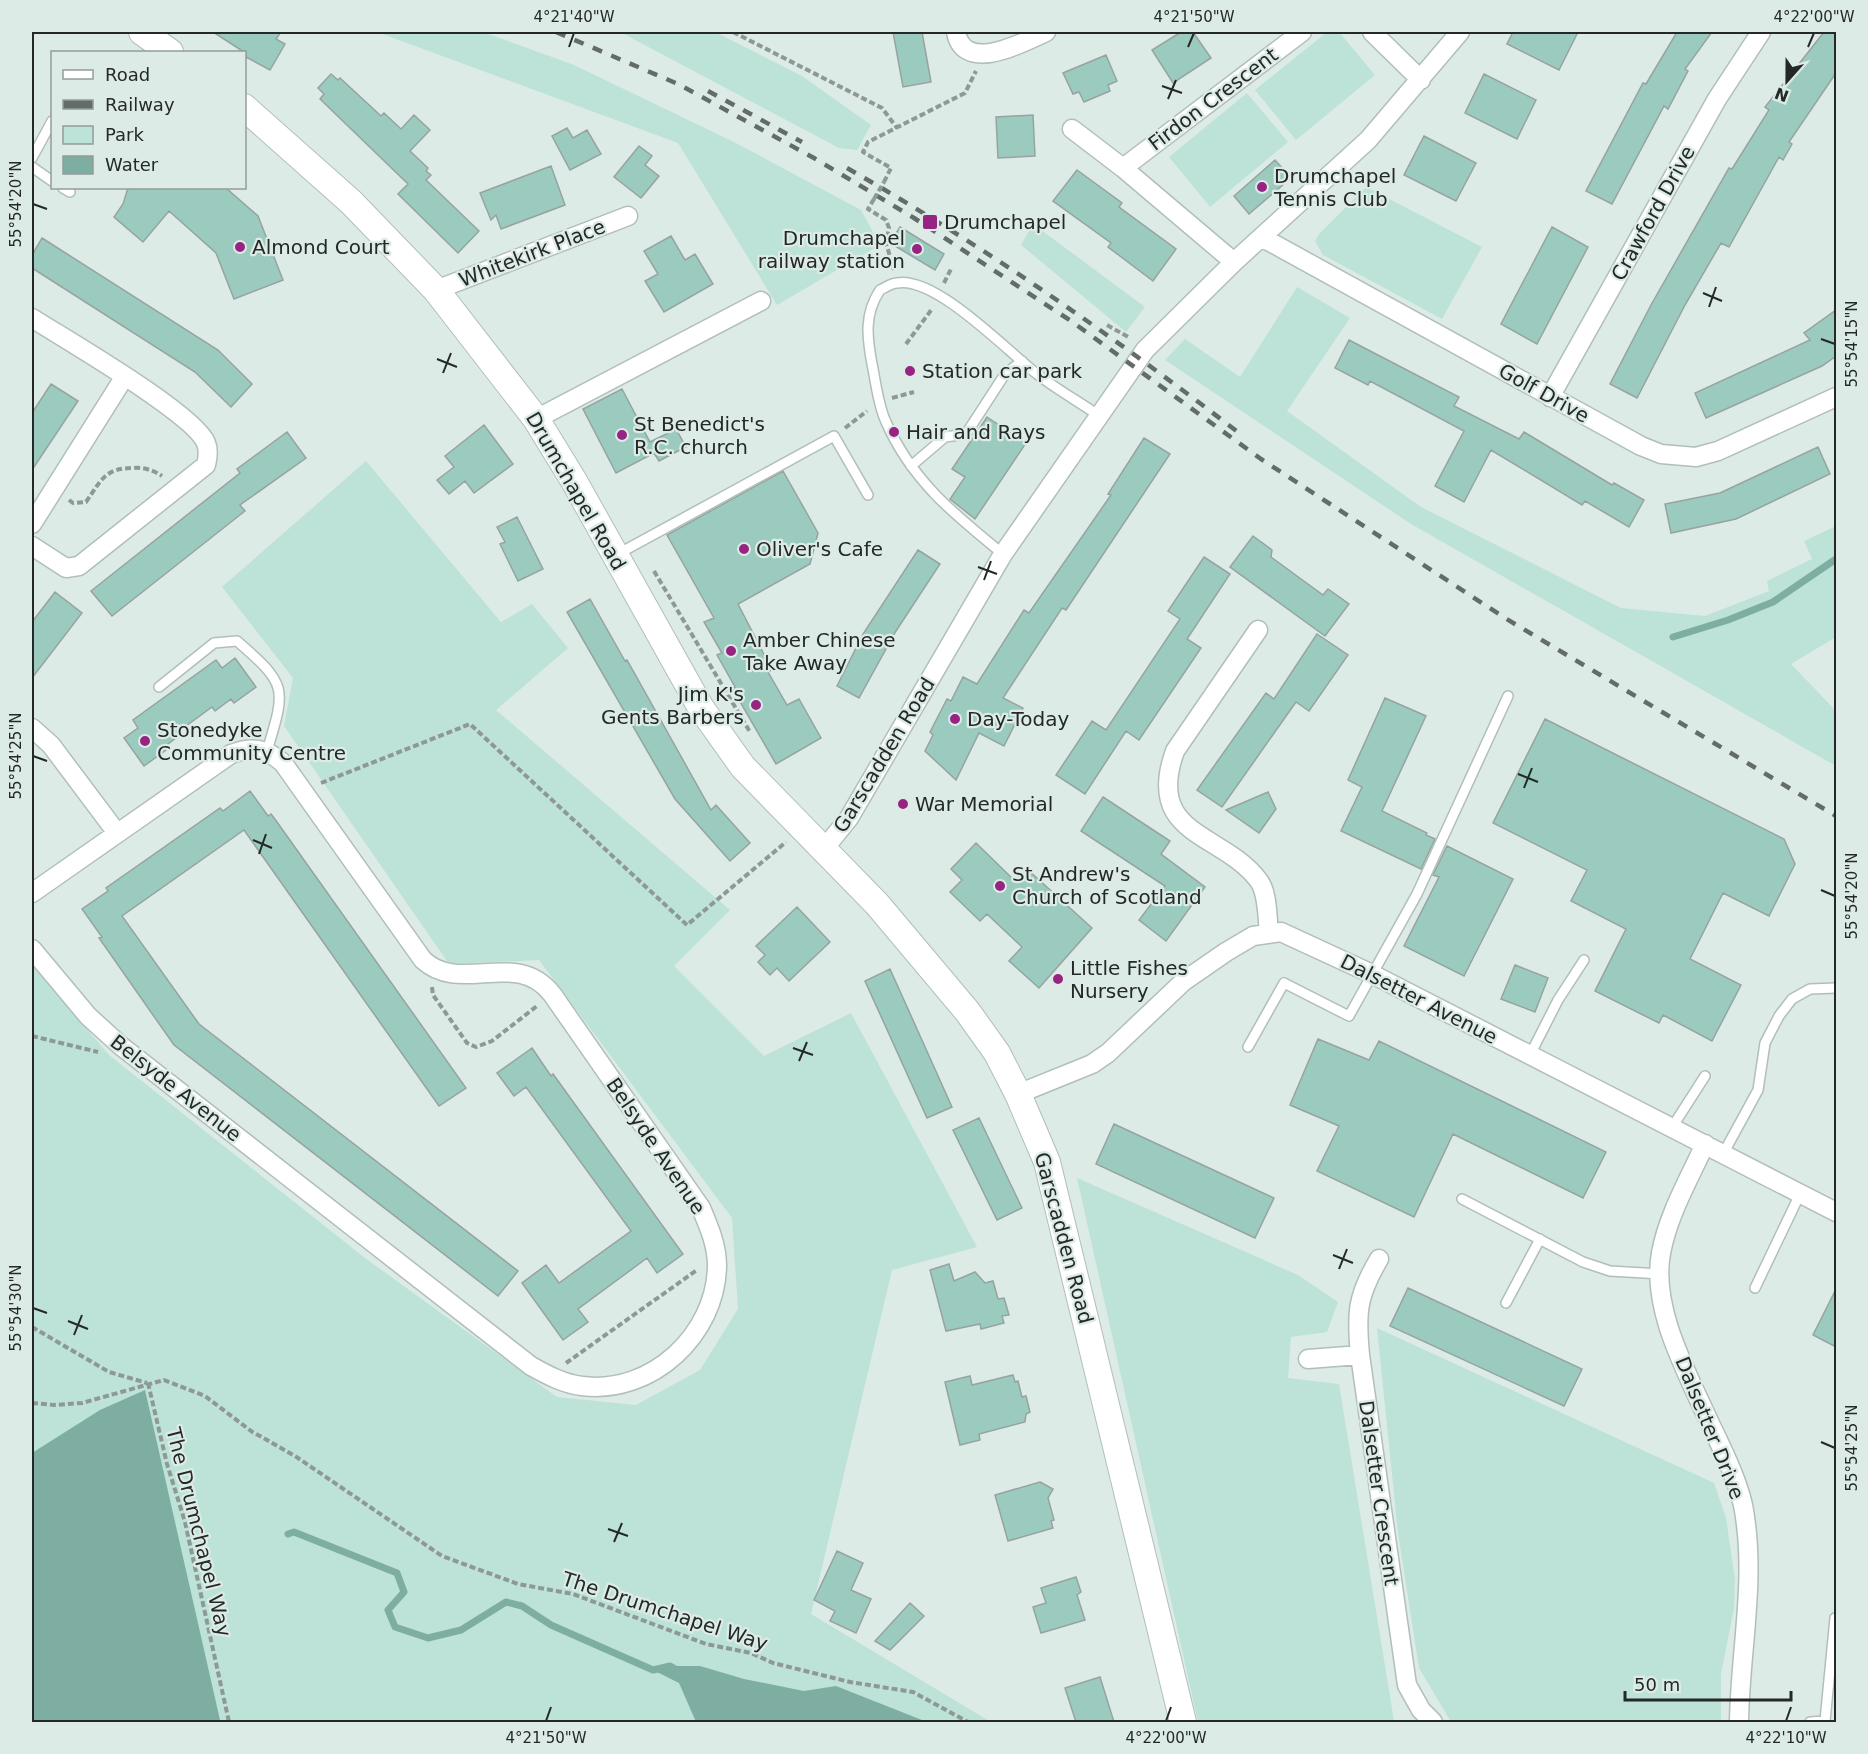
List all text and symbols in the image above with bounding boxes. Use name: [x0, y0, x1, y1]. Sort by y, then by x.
text: 4°21'40"W: [533, 8, 615, 26]
text: 4°21'50"W: [1153, 8, 1235, 26]
text: 4°22'00"W: [1773, 8, 1855, 26]
street label: Firdon Crescent: [1144, 42, 1283, 155]
legend: [51, 51, 246, 189]
north arrow: [1757, 51, 1817, 111]
text: Road: [105, 64, 150, 85]
text: N: [1772, 83, 1791, 106]
text: Railway: [105, 94, 175, 115]
text: Park: [105, 124, 144, 145]
street label: Crawford Drive: [1606, 141, 1700, 285]
text: Water: [105, 154, 159, 175]
text: 55°54'20"N: [7, 160, 25, 248]
place label: Drumchapel Tennis Club: [1273, 164, 1396, 211]
marker: Drumchapel Tennis Club: [1255, 180, 1269, 194]
place label: Drumchapel: [944, 210, 1066, 234]
marker: Drumchapel: [921, 213, 939, 231]
street label: Whitekirk Place: [456, 214, 608, 292]
place label: Drumchapel railway station: [758, 226, 905, 273]
place label: Almond Court: [252, 235, 390, 259]
marker: Almond Court: [233, 240, 247, 254]
marker: Drumchapel railway station: [910, 242, 924, 256]
text: 55°54'15"N: [1843, 300, 1861, 388]
street label: Golf Drive: [1494, 358, 1594, 428]
place label: Station car park: [922, 359, 1082, 383]
marker: Station car park: [903, 364, 917, 378]
street label: Drumchapel Road: [521, 408, 631, 574]
place label: St Benedict's R.C. church: [634, 412, 765, 459]
place label: Hair and Rays: [906, 420, 1045, 444]
marker: Hair and Rays: [887, 425, 901, 439]
marker: St Benedict's R.C. church: [615, 428, 629, 442]
place label: Oliver's Cafe: [756, 537, 883, 561]
marker: Oliver's Cafe: [737, 542, 751, 556]
place label: Amber Chinese Take Away: [742, 628, 896, 675]
marker: Amber Chinese Take Away: [724, 644, 738, 658]
street label: Garscadden Road: [828, 673, 940, 837]
place label: Jim K's Gents Barbers: [601, 682, 744, 729]
marker: Jim K's Gents Barbers: [749, 698, 763, 712]
place label: Day-Today: [967, 707, 1070, 731]
text: 55°54'25"N: [7, 712, 25, 800]
marker: Day-Today: [948, 712, 962, 726]
place label: Stonedyke Community Centre: [157, 718, 346, 765]
marker: Stonedyke Community Centre: [138, 734, 152, 748]
place label: War Memorial: [915, 792, 1053, 816]
marker: War Memorial: [896, 797, 910, 811]
text: 55°54'20"N: [1843, 852, 1861, 940]
place label: St Andrew's Church of Scotland: [1012, 862, 1202, 909]
marker: St Andrew's Church of Scotland: [993, 879, 1007, 893]
street label: Dalsetter Avenue: [1337, 949, 1501, 1049]
place label: Little Fishes Nursery: [1070, 956, 1188, 1003]
marker: Little Fishes Nursery: [1051, 972, 1065, 986]
street label: Belsyde Avenue: [106, 1029, 246, 1147]
street label: Belsyde Avenue: [601, 1073, 711, 1219]
street label: Garscadden Road: [1030, 1150, 1098, 1326]
text: 55°54'30"N: [7, 1264, 25, 1352]
street label: Dalsetter Drive: [1670, 1353, 1750, 1503]
street label: Dalsetter Crescent: [1354, 1399, 1404, 1587]
text: 55°54'25"N: [1843, 1404, 1861, 1492]
street label: The Drumchapel Way: [161, 1424, 237, 1639]
street label: The Drumchapel Way: [558, 1566, 771, 1656]
scale bar: [1625, 1664, 1792, 1702]
text: 50 m: [1634, 1674, 1680, 1695]
text: 4°21'50"W: [505, 1729, 587, 1747]
text: 4°22'00"W: [1125, 1729, 1207, 1747]
text: 4°22'10"W: [1745, 1729, 1827, 1747]

